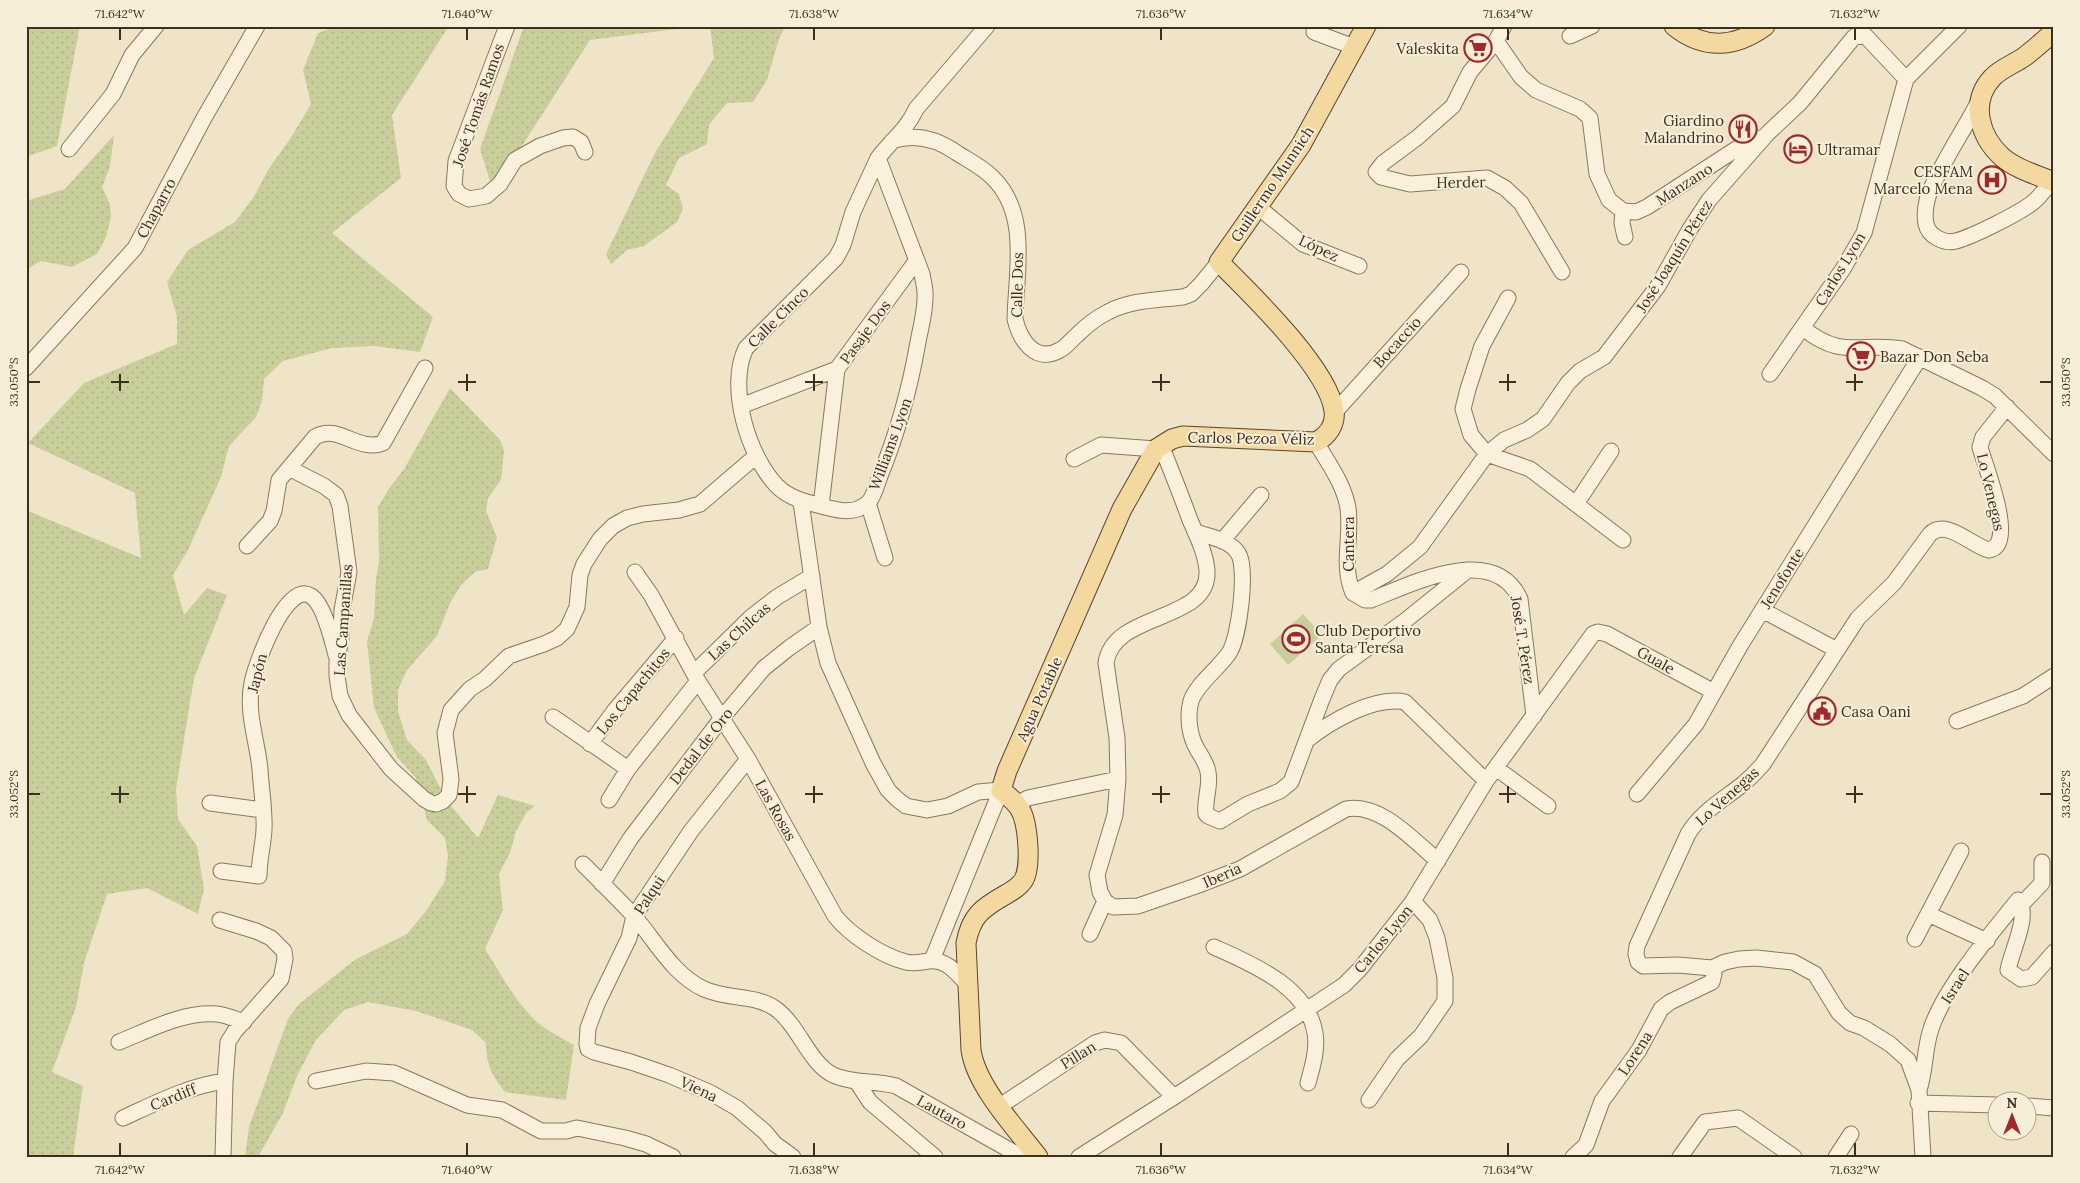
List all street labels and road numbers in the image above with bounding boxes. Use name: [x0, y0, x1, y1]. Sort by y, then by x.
street label: José Tomás Ramos: [448, 41, 508, 170]
street label: Guillermo Munnich: [1226, 122, 1318, 246]
street label: Manzano: [1652, 159, 1716, 209]
street label: Herder: [1436, 172, 1486, 192]
street label: Chaparro: [132, 174, 180, 241]
street label: José Joaquín Pérez: [1631, 196, 1716, 317]
street label: Carlos Lyon: [1811, 229, 1869, 309]
street label: López: [1296, 230, 1342, 266]
street label: Calle Dos: [1007, 252, 1027, 318]
street label: Calle Cinco: [743, 282, 813, 352]
street label: Pasaje Dos: [835, 296, 895, 368]
street label: Bocaccio: [1369, 312, 1425, 372]
street label: Williams Lyon: [864, 395, 916, 493]
street label: Carlos Pezoa Véliz: [1187, 427, 1315, 449]
street label: Lo Venegas: [1973, 451, 2009, 533]
street label: Cantera: [1339, 516, 1358, 572]
street label: Jenofonte: [1755, 544, 1808, 613]
street label: Las Campanillas: [330, 563, 356, 677]
street label: José T. Pérez: [1506, 594, 1539, 685]
street label: Las Chilcas: [704, 598, 774, 664]
street label: Guale: [1634, 642, 1678, 678]
street label: Los Capachitos: [592, 644, 674, 738]
street label: Japón: [243, 651, 271, 696]
street label: Agua Potable: [1012, 654, 1066, 745]
street label: Dedal de Oro: [665, 704, 737, 788]
street label: Lo Venegas: [1691, 762, 1763, 829]
street label: Las Rosas: [751, 776, 801, 844]
street label: Iberia: [1200, 858, 1245, 892]
street label: Palqui: [629, 872, 669, 918]
street label: Carlos Lyon: [1350, 901, 1416, 977]
street label: Israel: [1937, 965, 1973, 1007]
street label: Lorena: [1614, 1027, 1656, 1079]
street label: Pillan: [1057, 1037, 1099, 1073]
street label: Viena: [677, 1072, 721, 1106]
street label: Cardiff: [147, 1079, 200, 1115]
street label: Lautaro: [914, 1091, 971, 1134]

